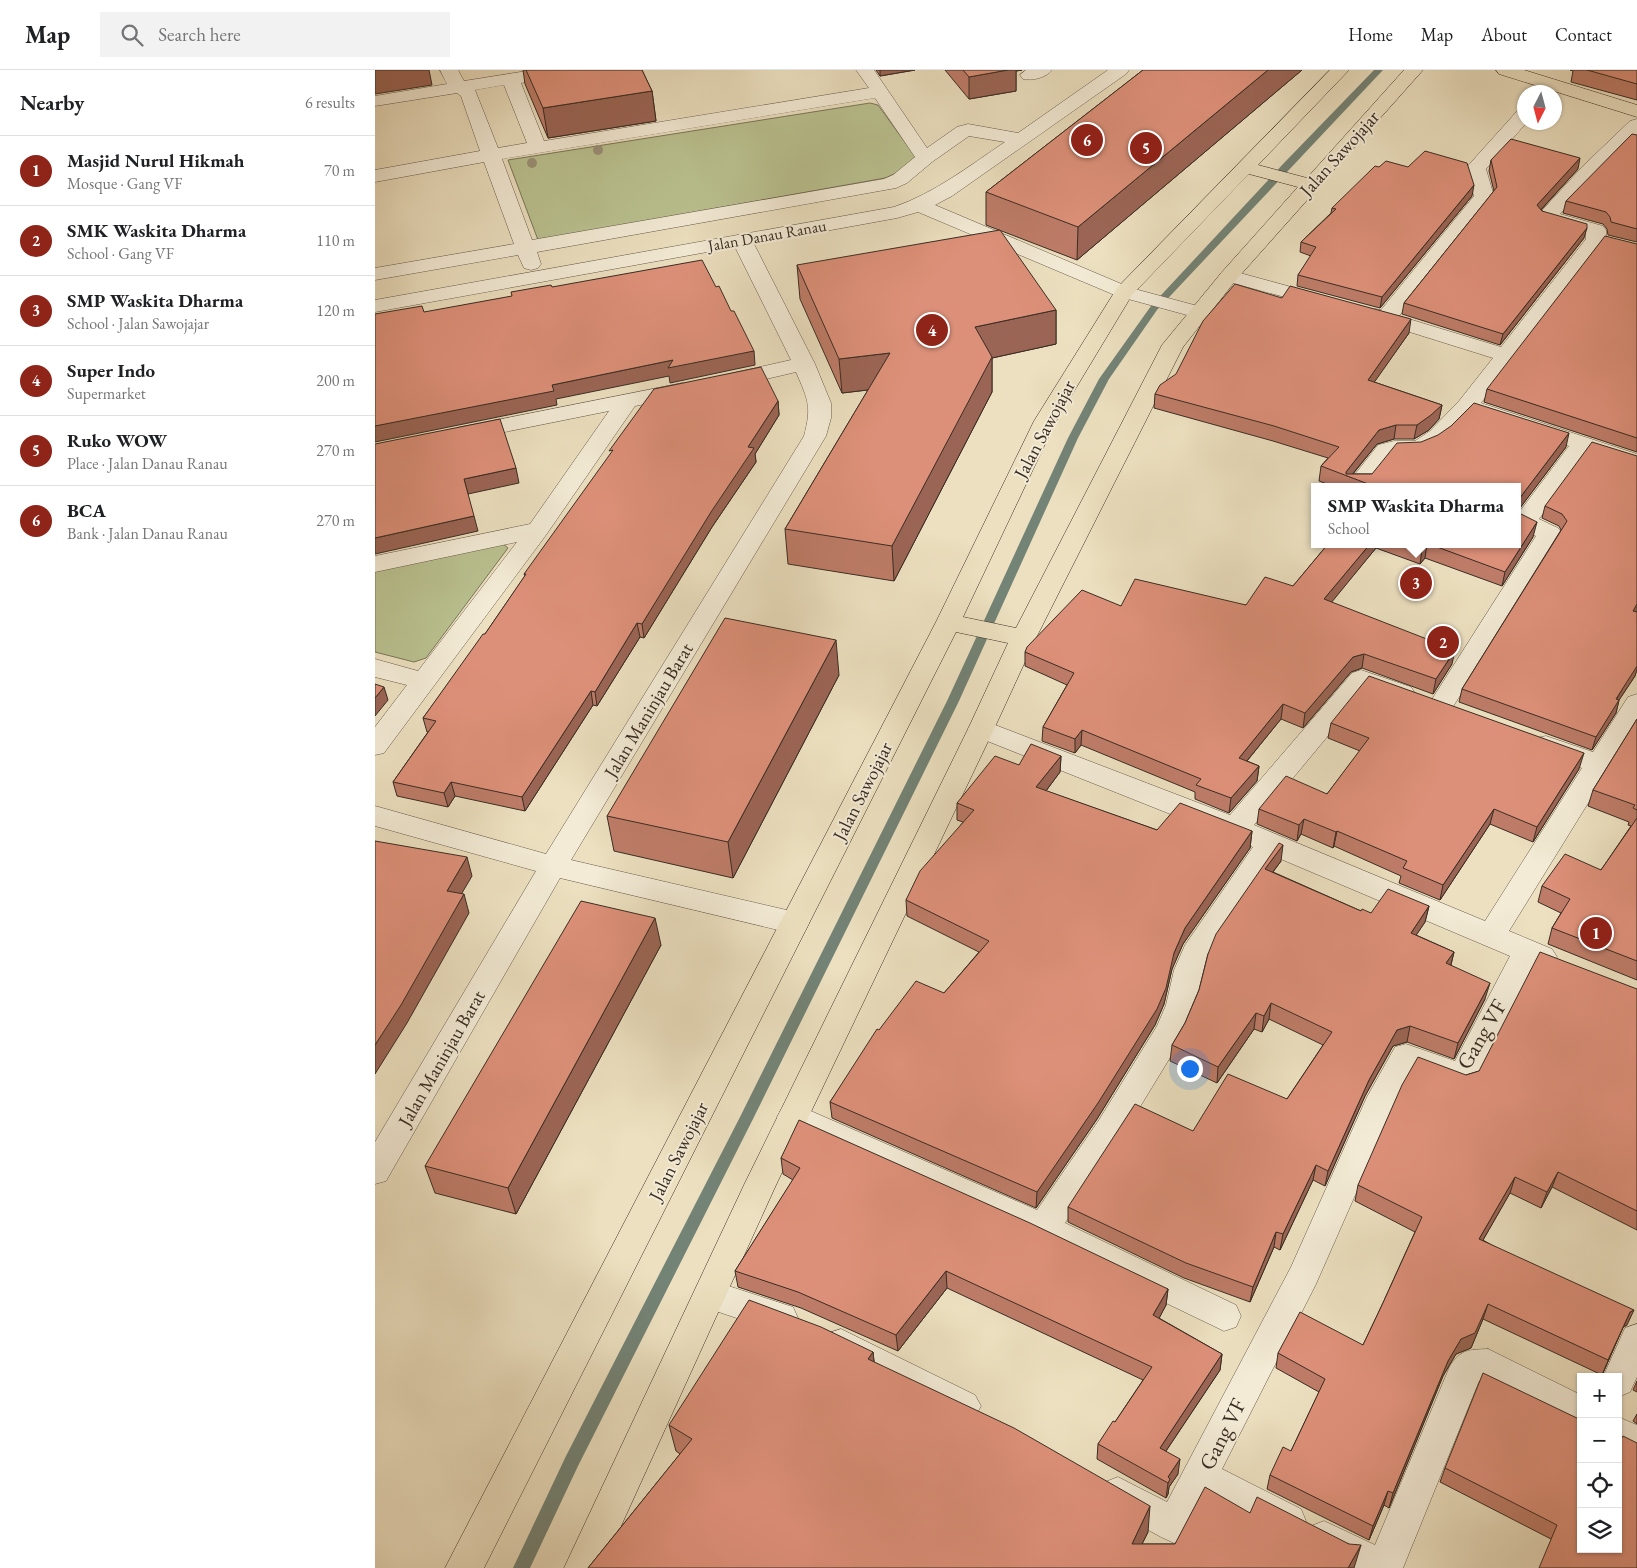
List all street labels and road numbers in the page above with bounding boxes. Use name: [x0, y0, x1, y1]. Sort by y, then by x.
street label: Jalan Sawojajar: [1293, 104, 1385, 203]
street label: Jalan Danau Ranau: [704, 215, 828, 257]
street label: Jalan Sawojajar: [1007, 375, 1081, 485]
street label: Jalan Maninjau Barat: [597, 638, 699, 784]
street label: Jalan Sawojajar: [826, 737, 898, 847]
street label: Jalan Maninjau Barat: [391, 986, 491, 1133]
street label: Gang VF: [1450, 994, 1513, 1075]
street label: Jalan Sawojajar: [642, 1097, 714, 1207]
street label: Gang VF: [1192, 1394, 1253, 1475]

